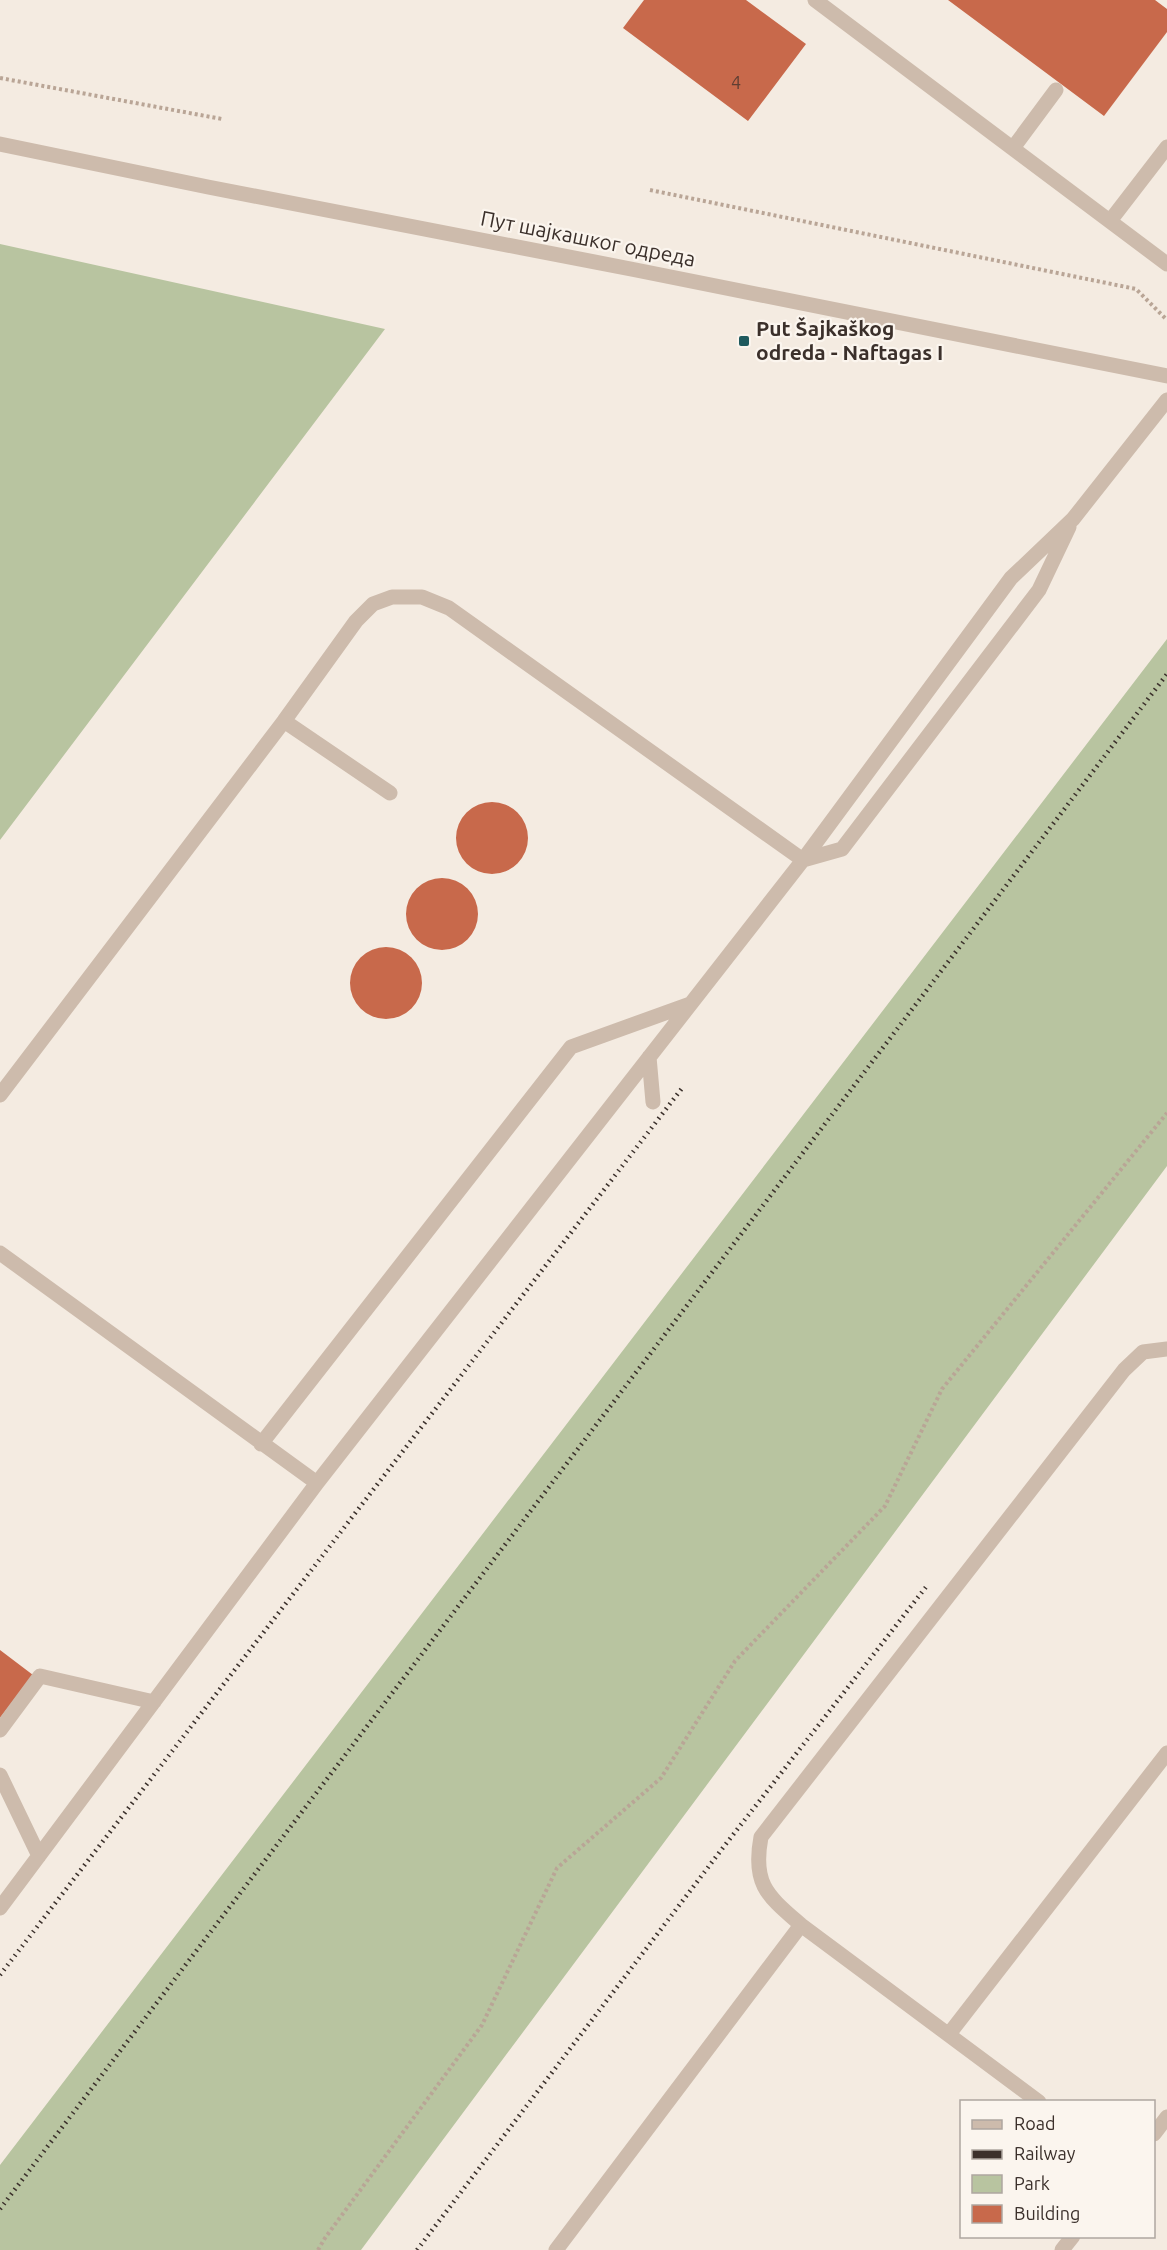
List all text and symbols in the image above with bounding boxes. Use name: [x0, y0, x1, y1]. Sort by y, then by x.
house number: 4: [731, 72, 741, 92]
street label: Пут шајкашког одреда: [479, 205, 698, 271]
place label: Put Šajkaškog odreda - Naftagas I: [756, 316, 943, 364]
marker: Put Šajkaškog odreda - Naftagas I: [737, 334, 751, 348]
legend: [960, 2100, 1155, 2238]
text: Road: [1014, 2113, 1056, 2133]
text: Railway: [1014, 2143, 1076, 2163]
text: Park: [1014, 2173, 1050, 2193]
text: Building: [1014, 2203, 1080, 2223]

